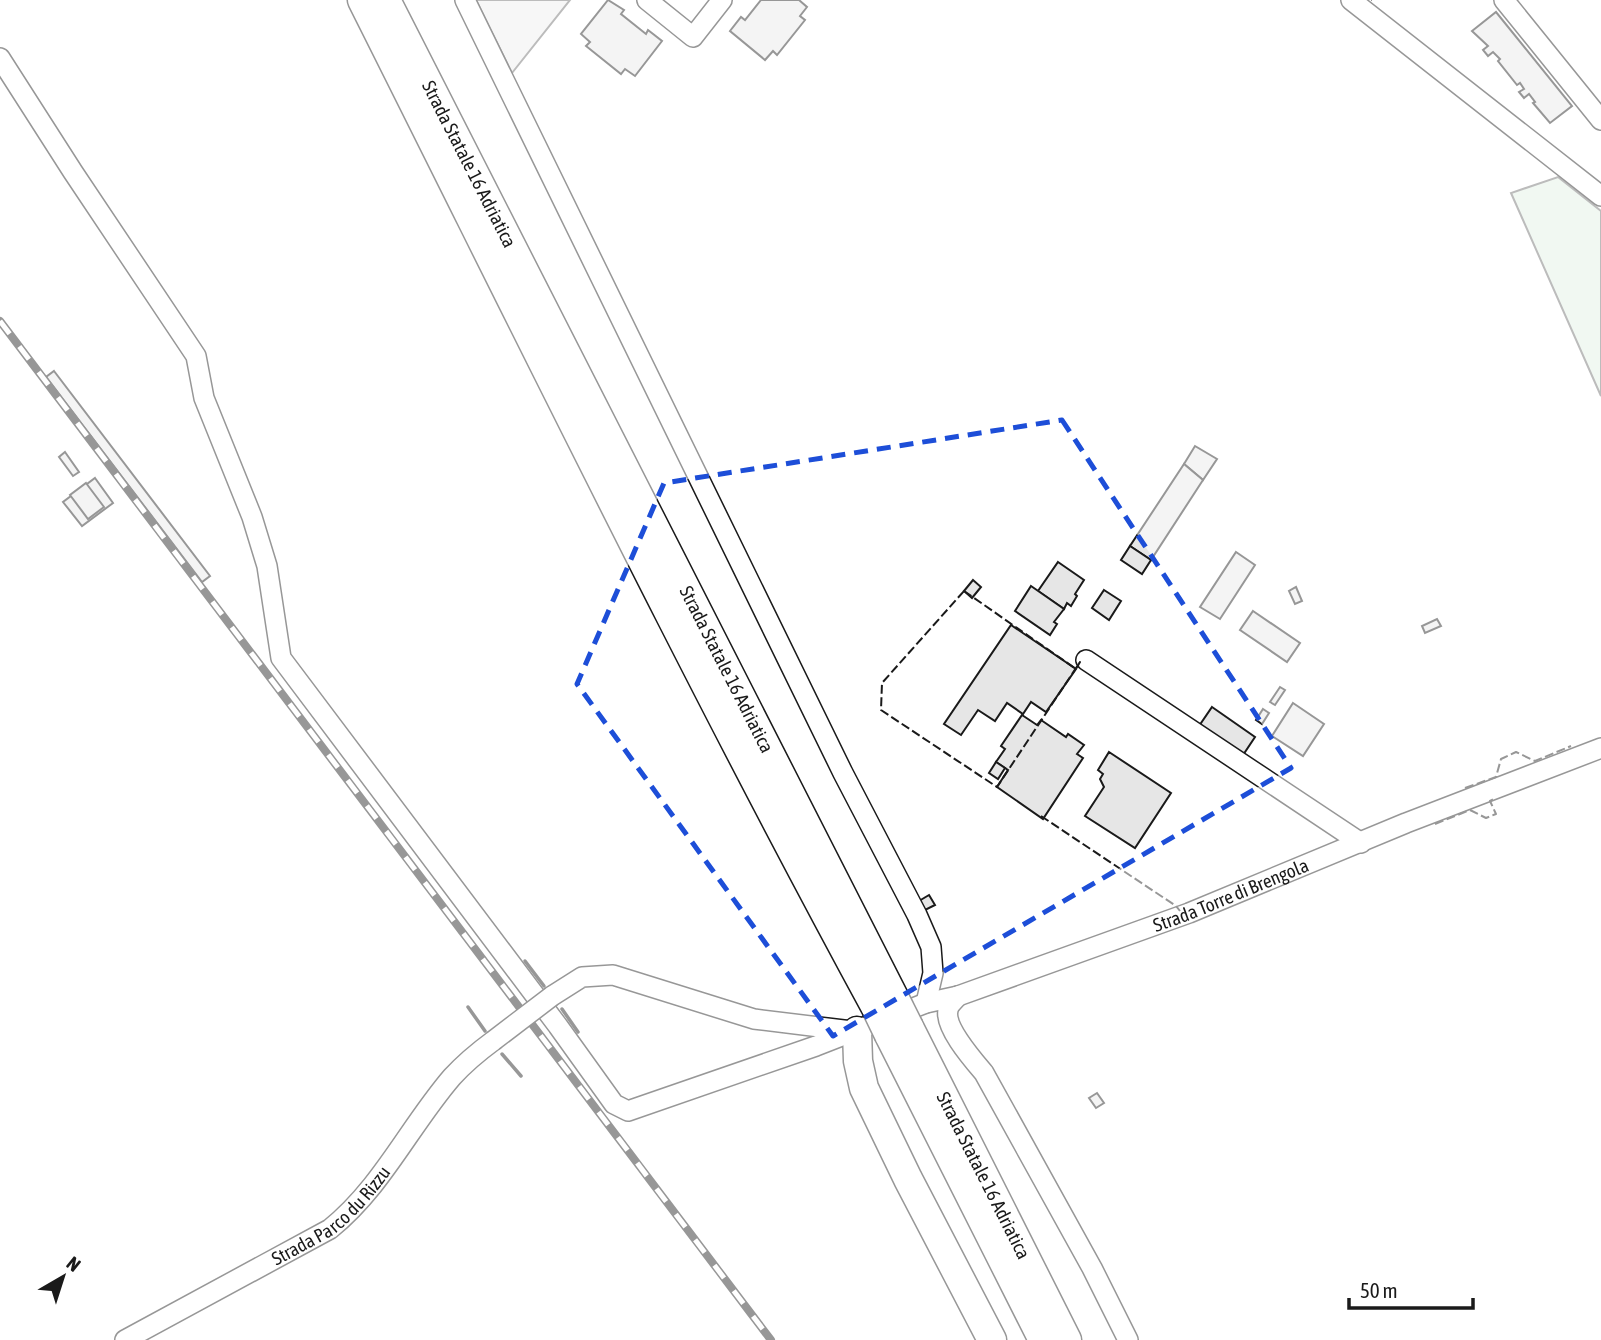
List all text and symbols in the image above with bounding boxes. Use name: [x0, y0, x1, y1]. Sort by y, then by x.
street label: Strada Statale 16 Adriatica: [418, 77, 521, 251]
street label: Strada Statale 16 Adriatica: [675, 582, 779, 756]
street label: Strada Torre di Brengola: [1150, 854, 1312, 936]
street label: Strada Statale 16 Adriatica: [932, 1088, 1035, 1262]
street label: Strada Parco du Rizzu: [268, 1162, 394, 1270]
north arrow: [28, 1242, 98, 1312]
text: N: [62, 1252, 85, 1276]
scale bar: [1349, 1266, 1473, 1310]
text: 50 m: [1360, 1278, 1398, 1302]

